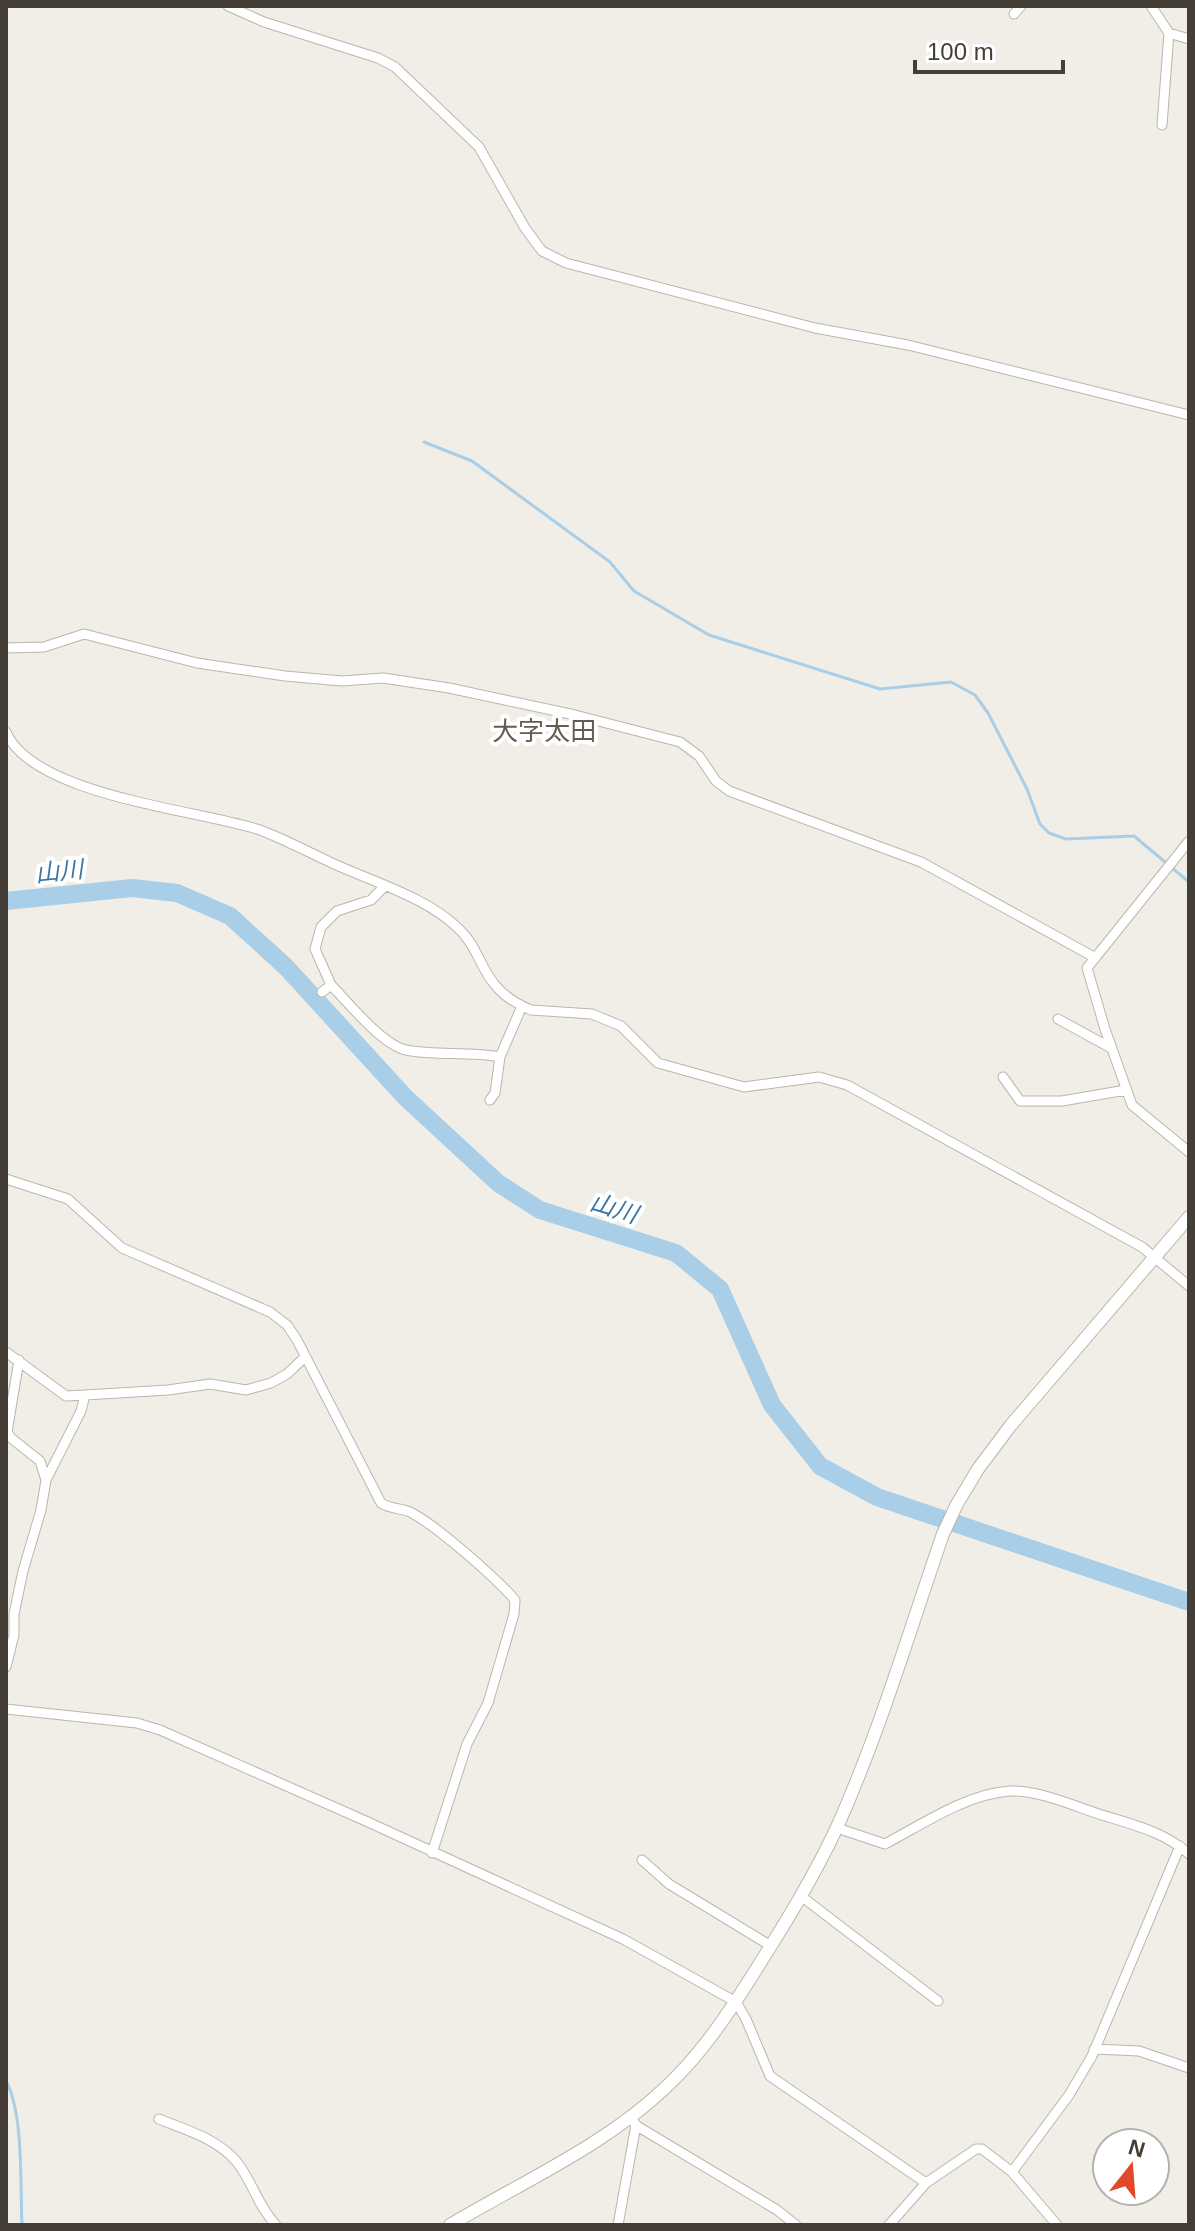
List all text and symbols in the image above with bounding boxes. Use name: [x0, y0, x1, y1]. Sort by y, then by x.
scale bar: [915, 24, 1063, 74]
text: 100 m: [927, 38, 994, 65]
district label: 大字太田: [492, 716, 596, 746]
water label: 山川: [34, 855, 87, 887]
water label: 山川: [587, 1188, 644, 1229]
north arrow: [1091, 2127, 1171, 2207]
text: N: [1125, 2134, 1148, 2163]

